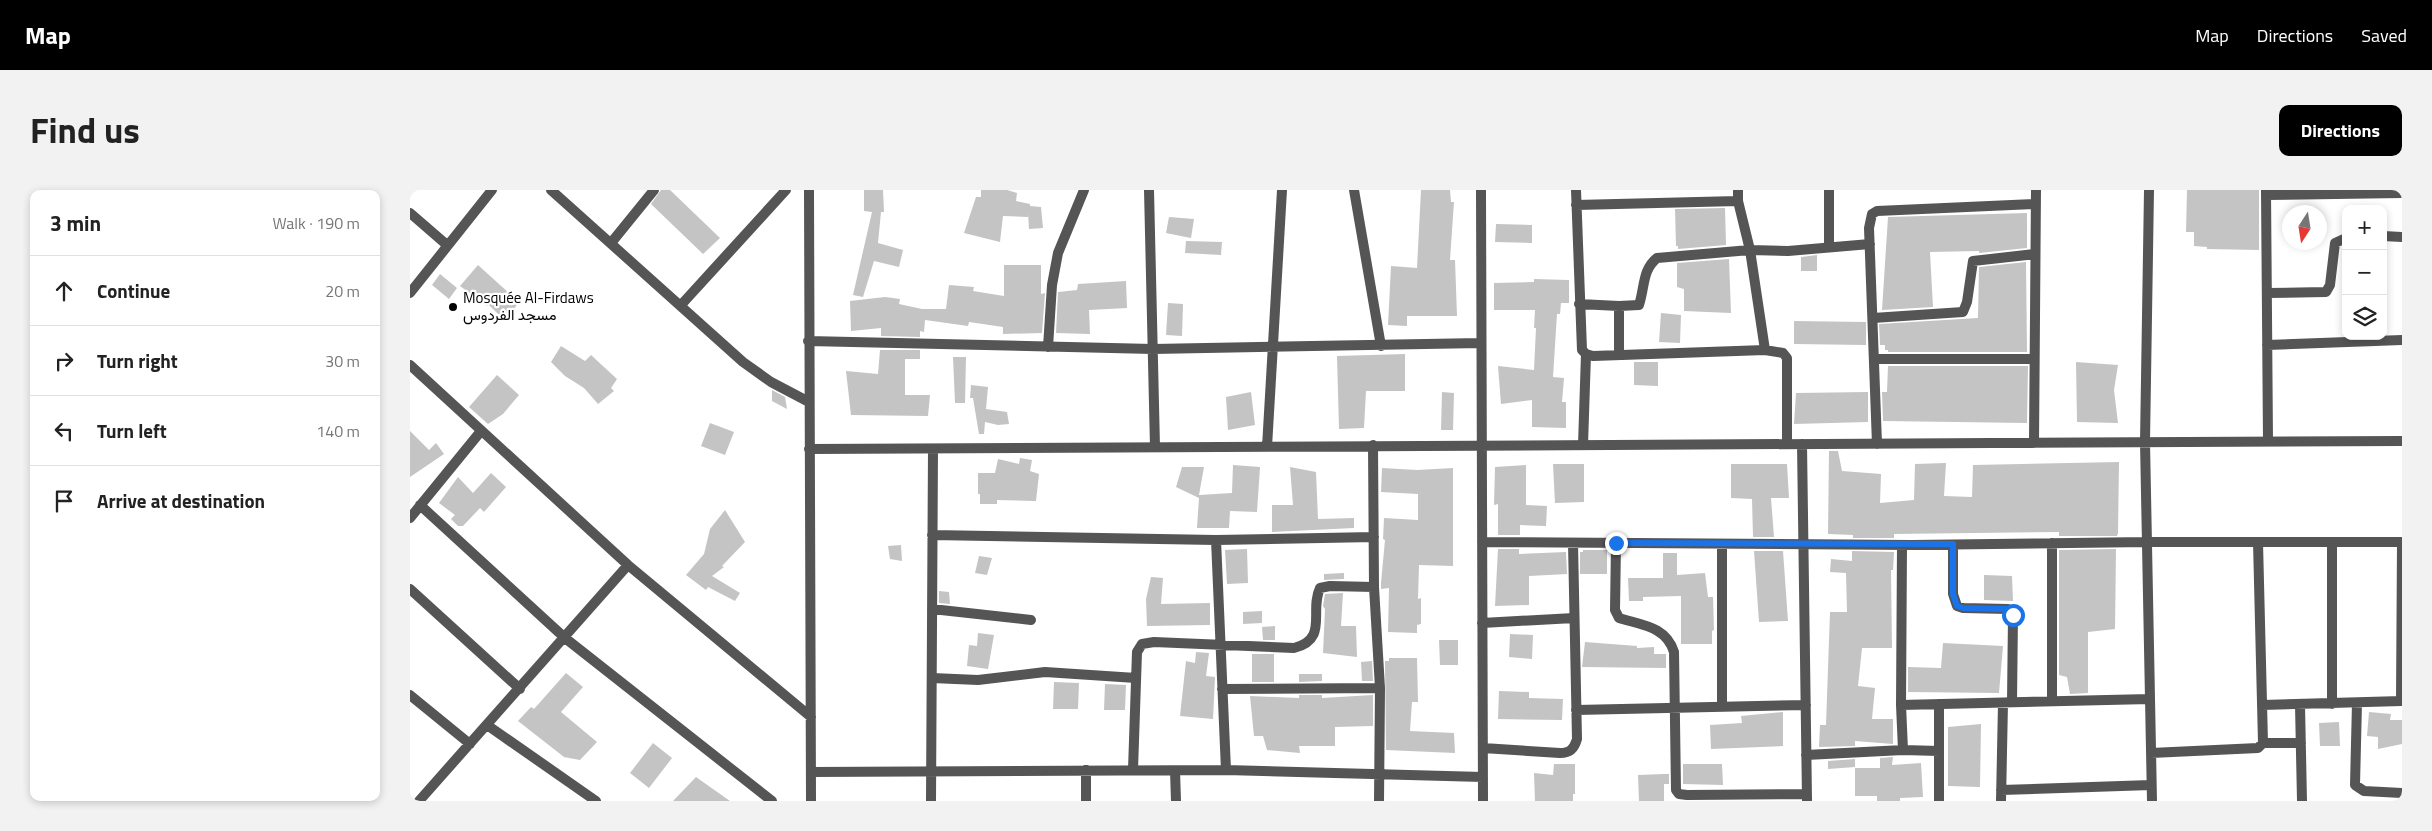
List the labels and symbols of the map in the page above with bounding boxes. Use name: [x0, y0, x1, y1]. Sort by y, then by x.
north arrow: [2282, 205, 2327, 250]
place label: Mosquée Al-Firdaws مسجد الفردوس: [463, 286, 594, 326]
marker: Mosquée Al-Firdaws مسجد الفردوس: [447, 301, 459, 313]
route end: [1605, 532, 1628, 555]
route start: [2002, 604, 2025, 627]

